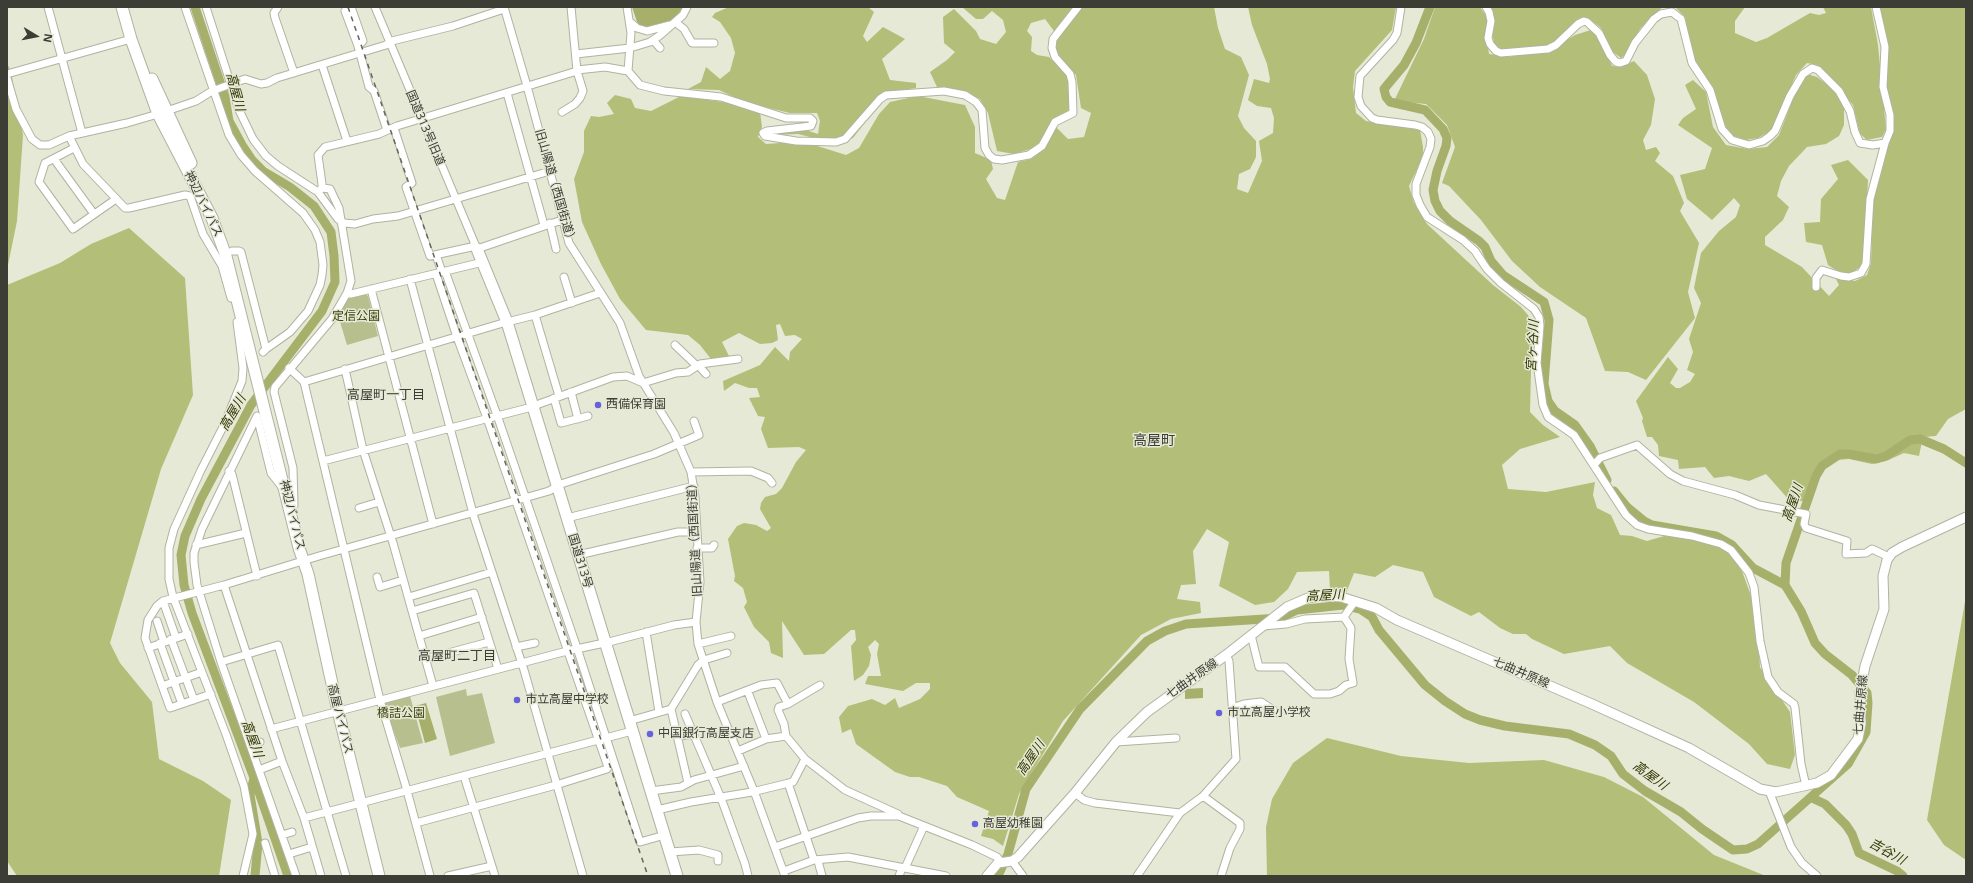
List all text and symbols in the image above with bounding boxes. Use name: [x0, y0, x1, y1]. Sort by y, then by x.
north arrow: [16, 16, 56, 56]
text: N: [40, 32, 56, 44]
water label: 高屋川: [222, 71, 248, 113]
street label: 国道313号旧道: [403, 88, 447, 168]
street label: 旧山陽道（西国街道）: [532, 127, 578, 247]
street label: 神辺バイパス: [181, 168, 225, 240]
park label: 定信公園: [332, 310, 380, 324]
water label: 宮ヶ谷川: [1524, 320, 1542, 372]
district label: 高屋町一丁目: [347, 387, 425, 403]
water label: 高屋川: [216, 392, 250, 434]
place label: 西備保育園: [606, 398, 666, 412]
marker: 西備保育園: [593, 400, 603, 410]
district label: 高屋町: [1133, 433, 1175, 449]
street label: 旧山陽道（西国街道）: [685, 477, 705, 597]
street label: 神辺バイパス: [276, 478, 308, 552]
water label: 高屋川: [1779, 482, 1807, 524]
street label: 国道313号: [565, 532, 595, 590]
water label: 高屋川: [1305, 587, 1345, 605]
district label: 高屋町二丁目: [418, 648, 496, 664]
street label: 七曲井原線: [1491, 655, 1551, 691]
street label: 七曲井原線: [1163, 656, 1221, 702]
street label: 七曲井原線: [1851, 674, 1871, 736]
street label: 高屋バイパス: [324, 682, 356, 756]
place label: 市立高屋中学校: [525, 693, 609, 707]
marker: 市立高屋中学校: [512, 695, 522, 705]
place label: 市立高屋小学校: [1227, 706, 1311, 720]
park label: 橋詰公園: [377, 707, 425, 721]
marker: 市立高屋小学校: [1214, 708, 1224, 718]
water label: 高屋川: [238, 718, 266, 760]
place label: 中国銀行高屋支店: [658, 727, 754, 741]
marker: 中国銀行高屋支店: [645, 729, 655, 739]
water label: 高屋川: [1014, 737, 1048, 779]
water label: 高屋川: [1630, 758, 1670, 794]
place label: 高屋幼稚園: [983, 817, 1043, 831]
marker: 高屋幼稚園: [970, 819, 980, 829]
water label: 吉谷川: [1866, 836, 1908, 868]

